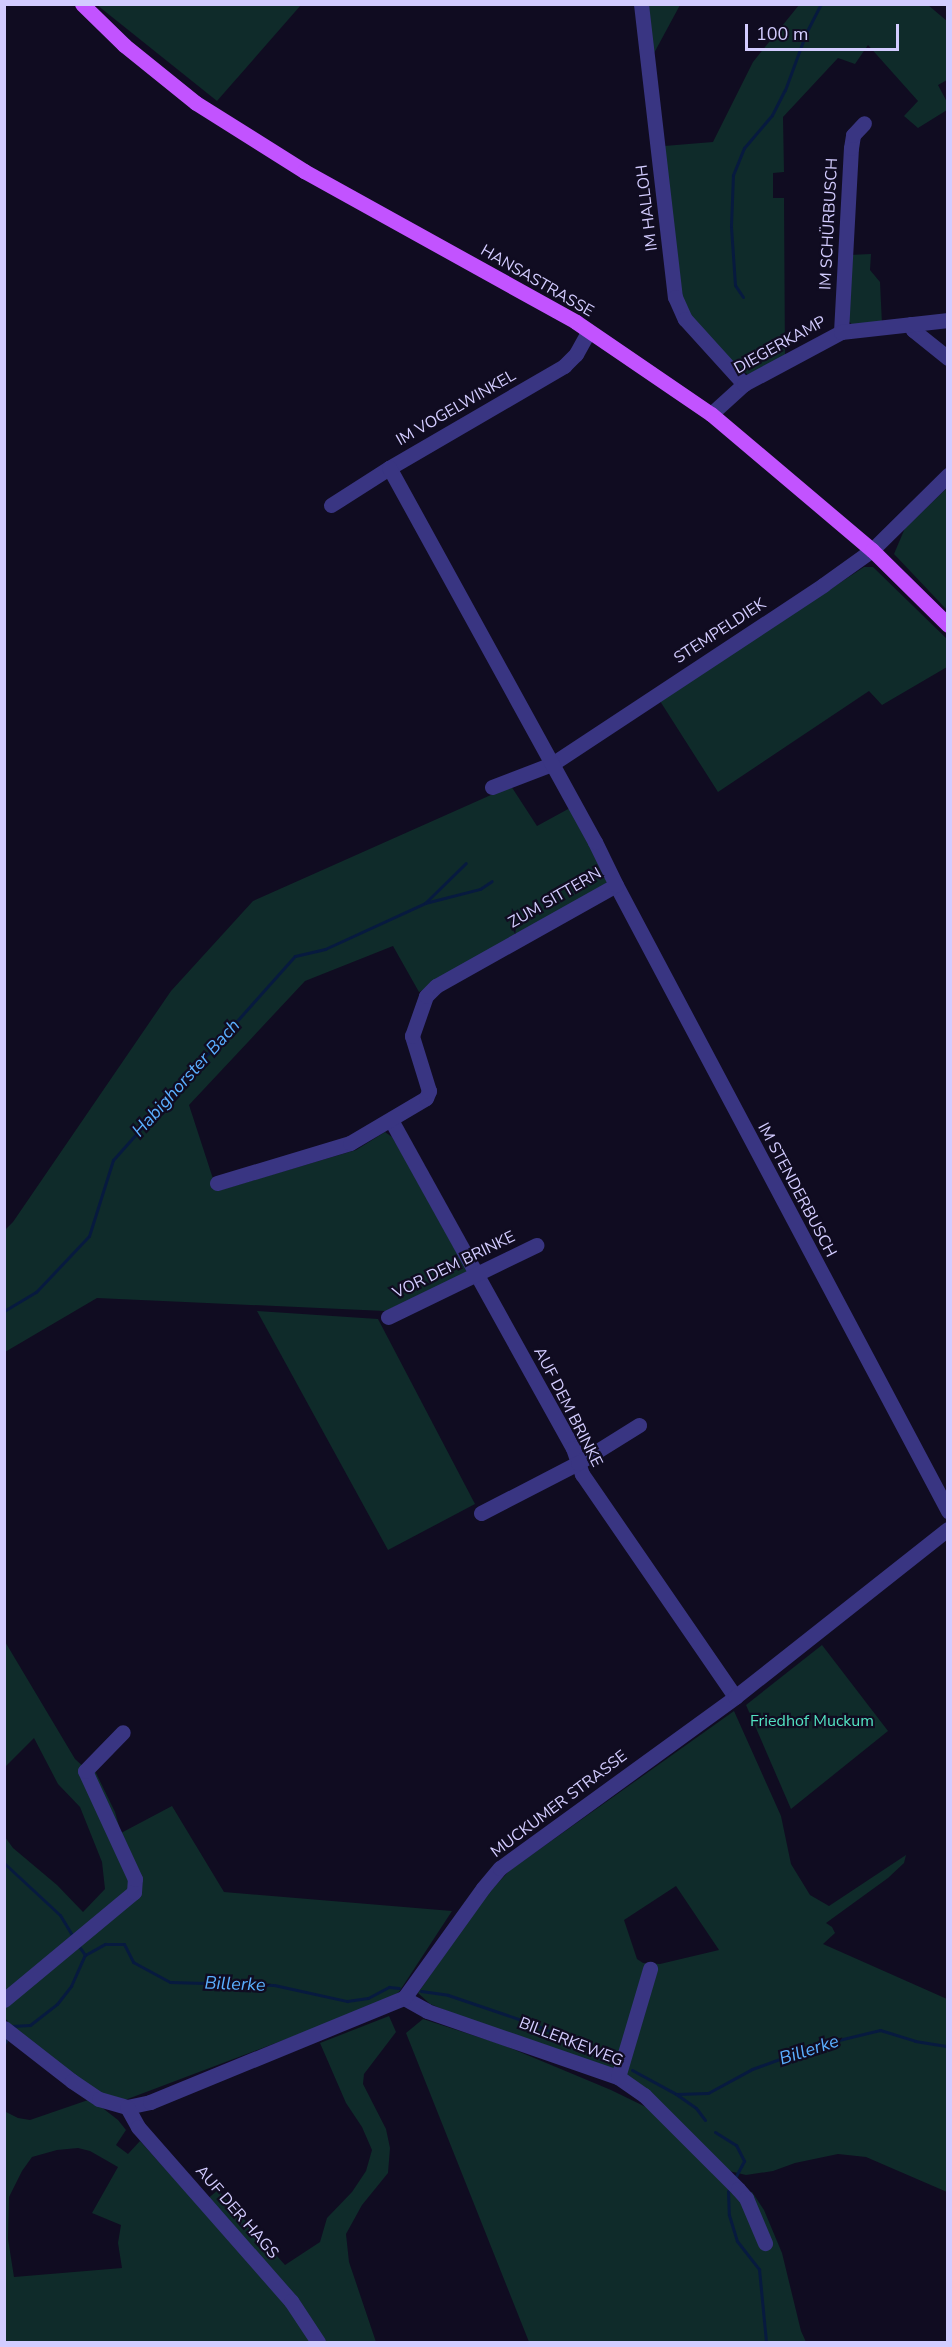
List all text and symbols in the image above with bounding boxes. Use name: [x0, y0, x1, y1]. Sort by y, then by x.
scale bar: [748, 12, 902, 50]
text: 100 m: [756, 22, 808, 46]
street label: IM SCHÜRBUSCH: [816, 157, 842, 291]
street label: IM HALLOH: [632, 164, 662, 252]
street label: HANSASTRASSE: [477, 241, 597, 321]
street label: DIEGERKAMP: [731, 312, 829, 378]
street label: IM VOGELWINKEL: [393, 366, 519, 450]
street label: STEMPELDIEK: [670, 594, 770, 668]
street label: ZUM SITTERN: [505, 864, 605, 932]
water label: Habighorster Bach: [128, 1015, 244, 1141]
street label: IM STENDERBUSCH: [753, 1120, 841, 1260]
street label: VOR DEM BRINKE: [390, 1227, 518, 1303]
street label: AUF DEM BRINKE: [530, 1344, 606, 1470]
park label: Friedhof Muckum: [750, 1711, 874, 1731]
street label: MUCKUMER STRASSE: [487, 1746, 631, 1862]
water label: Billerke: [204, 1972, 266, 1996]
street label: BILLERKEWEG: [516, 2013, 626, 2071]
water label: Billerke: [777, 2030, 841, 2070]
street label: AUF DER HAGS: [191, 2161, 283, 2263]

